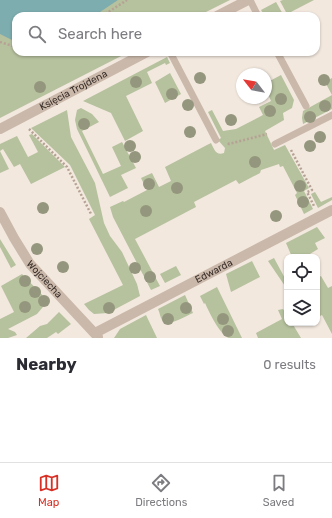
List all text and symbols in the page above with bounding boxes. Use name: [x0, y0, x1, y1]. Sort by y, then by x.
search box: [12, 12, 320, 56]
icon: search: [26, 23, 48, 45]
text: Search here: [58, 25, 142, 43]
street label: Księcia Trojdena: [38, 68, 109, 113]
north arrow: [236, 68, 272, 104]
map controls: [284, 254, 320, 326]
button: locate: [284, 254, 320, 290]
street label: Edwarda: [193, 257, 235, 286]
street label: Wojciecha: [24, 258, 65, 301]
button: layers: [284, 290, 320, 326]
text: Nearby: [16, 354, 77, 374]
text: 0 results: [263, 357, 316, 372]
tab: Map: [38, 472, 60, 509]
tab: Directions: [135, 472, 187, 509]
tab: Saved: [263, 472, 294, 509]

